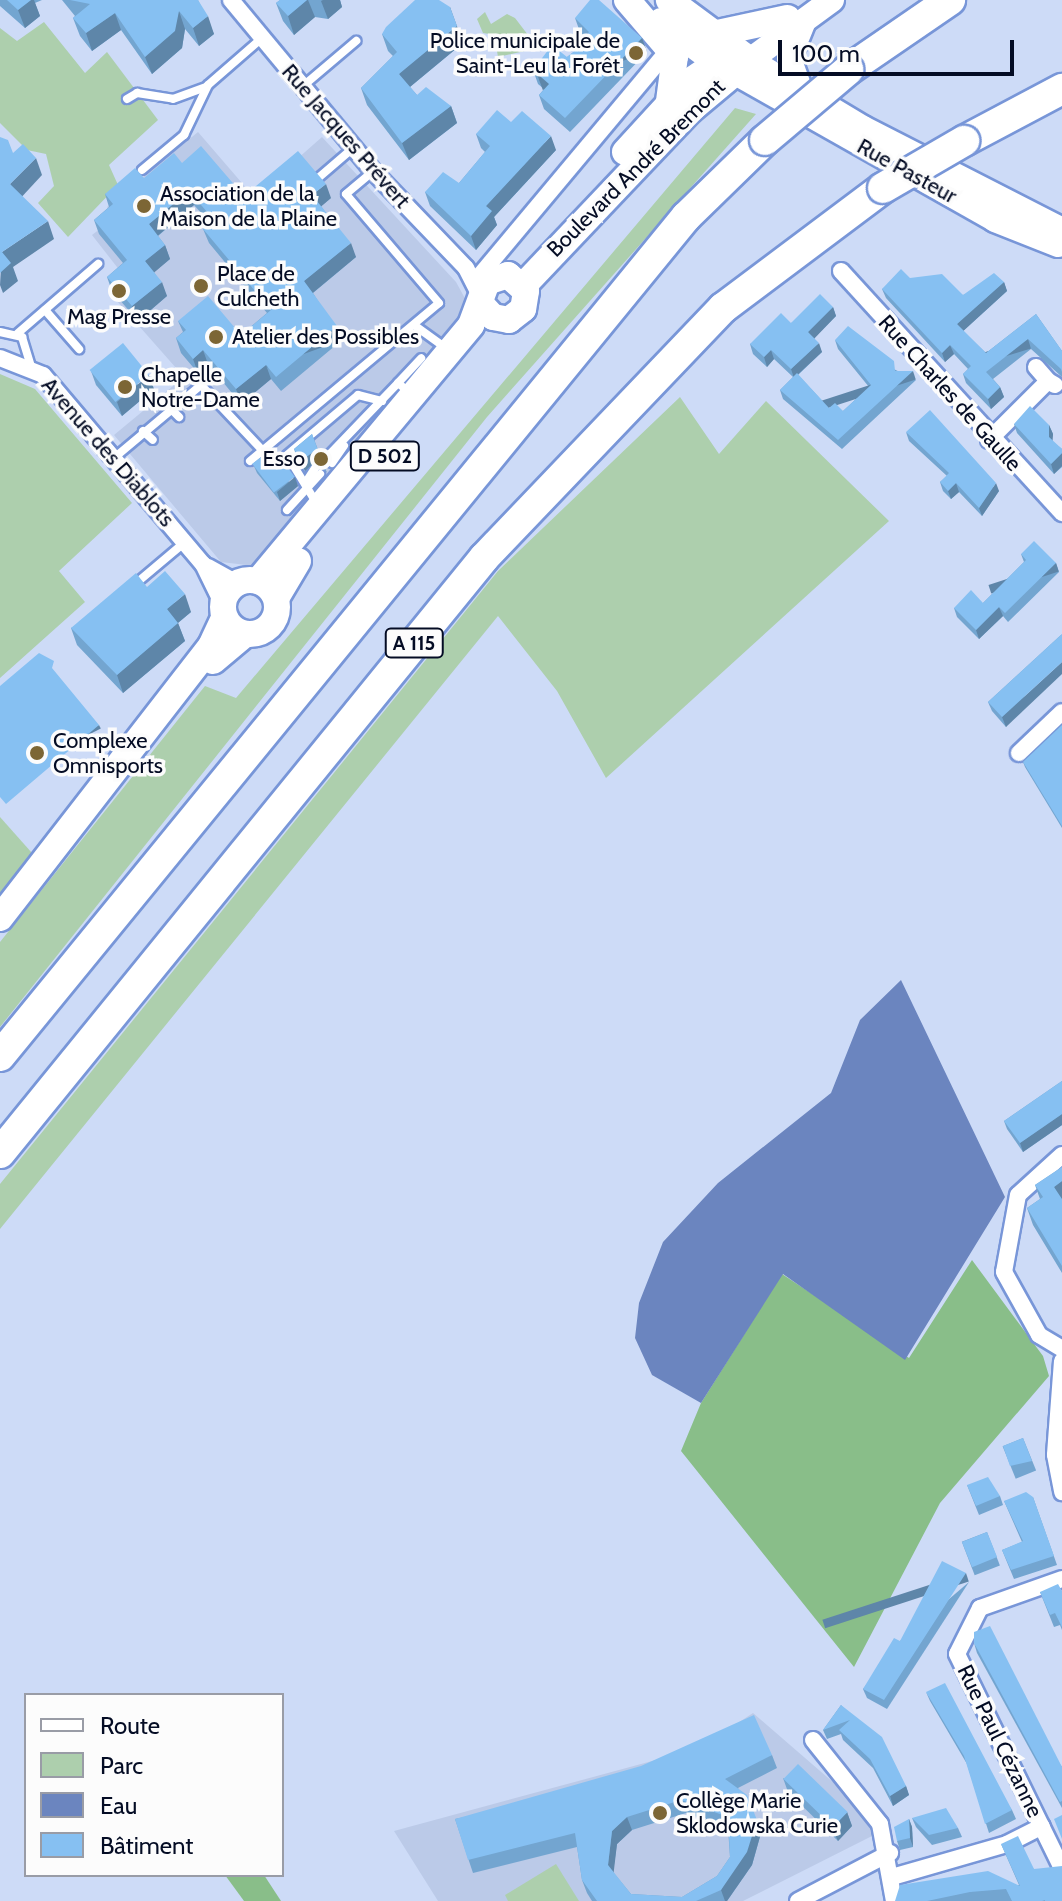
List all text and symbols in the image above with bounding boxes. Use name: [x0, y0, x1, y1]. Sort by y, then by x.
scale bar: [782, 24, 1018, 74]
place label: Police municipale de Saint-Leu la Forêt: [430, 27, 620, 78]
text: 100 m: [792, 39, 860, 68]
marker: Police municipale de Saint-Leu la Forêt: [627, 44, 645, 62]
street label: Rue Jacques Prévert: [276, 59, 416, 213]
street label: Boulevard André Bremont: [541, 73, 731, 263]
street label: Rue Pasteur: [853, 133, 961, 209]
place label: Association de la Maison de la Plaine: [160, 180, 337, 232]
marker: Association de la Maison de la Plaine: [135, 197, 153, 215]
place label: Place de Culcheth: [217, 260, 299, 312]
marker: Place de Culcheth: [192, 277, 210, 295]
marker: Mag Presse: [110, 282, 128, 300]
place label: Mag Presse: [67, 304, 171, 330]
street label: Rue Charles de Gaulle: [873, 309, 1027, 477]
place label: Atelier des Possibles: [232, 324, 419, 350]
marker: Atelier des Possibles: [207, 328, 225, 346]
place label: Chapelle Notre-Dame: [141, 361, 260, 412]
street label: Avenue des Diablots: [36, 372, 180, 532]
marker: Chapelle Notre-Dame: [116, 378, 134, 396]
road number: D 502: [349, 440, 421, 472]
place label: Esso: [263, 446, 305, 472]
marker: Esso: [312, 450, 330, 468]
road number: A 115: [384, 627, 444, 659]
place label: Complexe Omnisports: [53, 727, 163, 778]
marker: Complexe Omnisports: [28, 744, 46, 762]
street label: Rue Paul Cézanne: [952, 1660, 1048, 1822]
legend: [24, 1693, 284, 1877]
text: Route: [100, 1711, 160, 1740]
text: Parc: [100, 1751, 143, 1780]
place label: Collège Marie Sklodowska Curie: [676, 1787, 838, 1838]
text: Eau: [100, 1791, 137, 1820]
marker: Collège Marie Sklodowska Curie: [651, 1804, 669, 1822]
text: Bâtiment: [100, 1831, 193, 1860]

